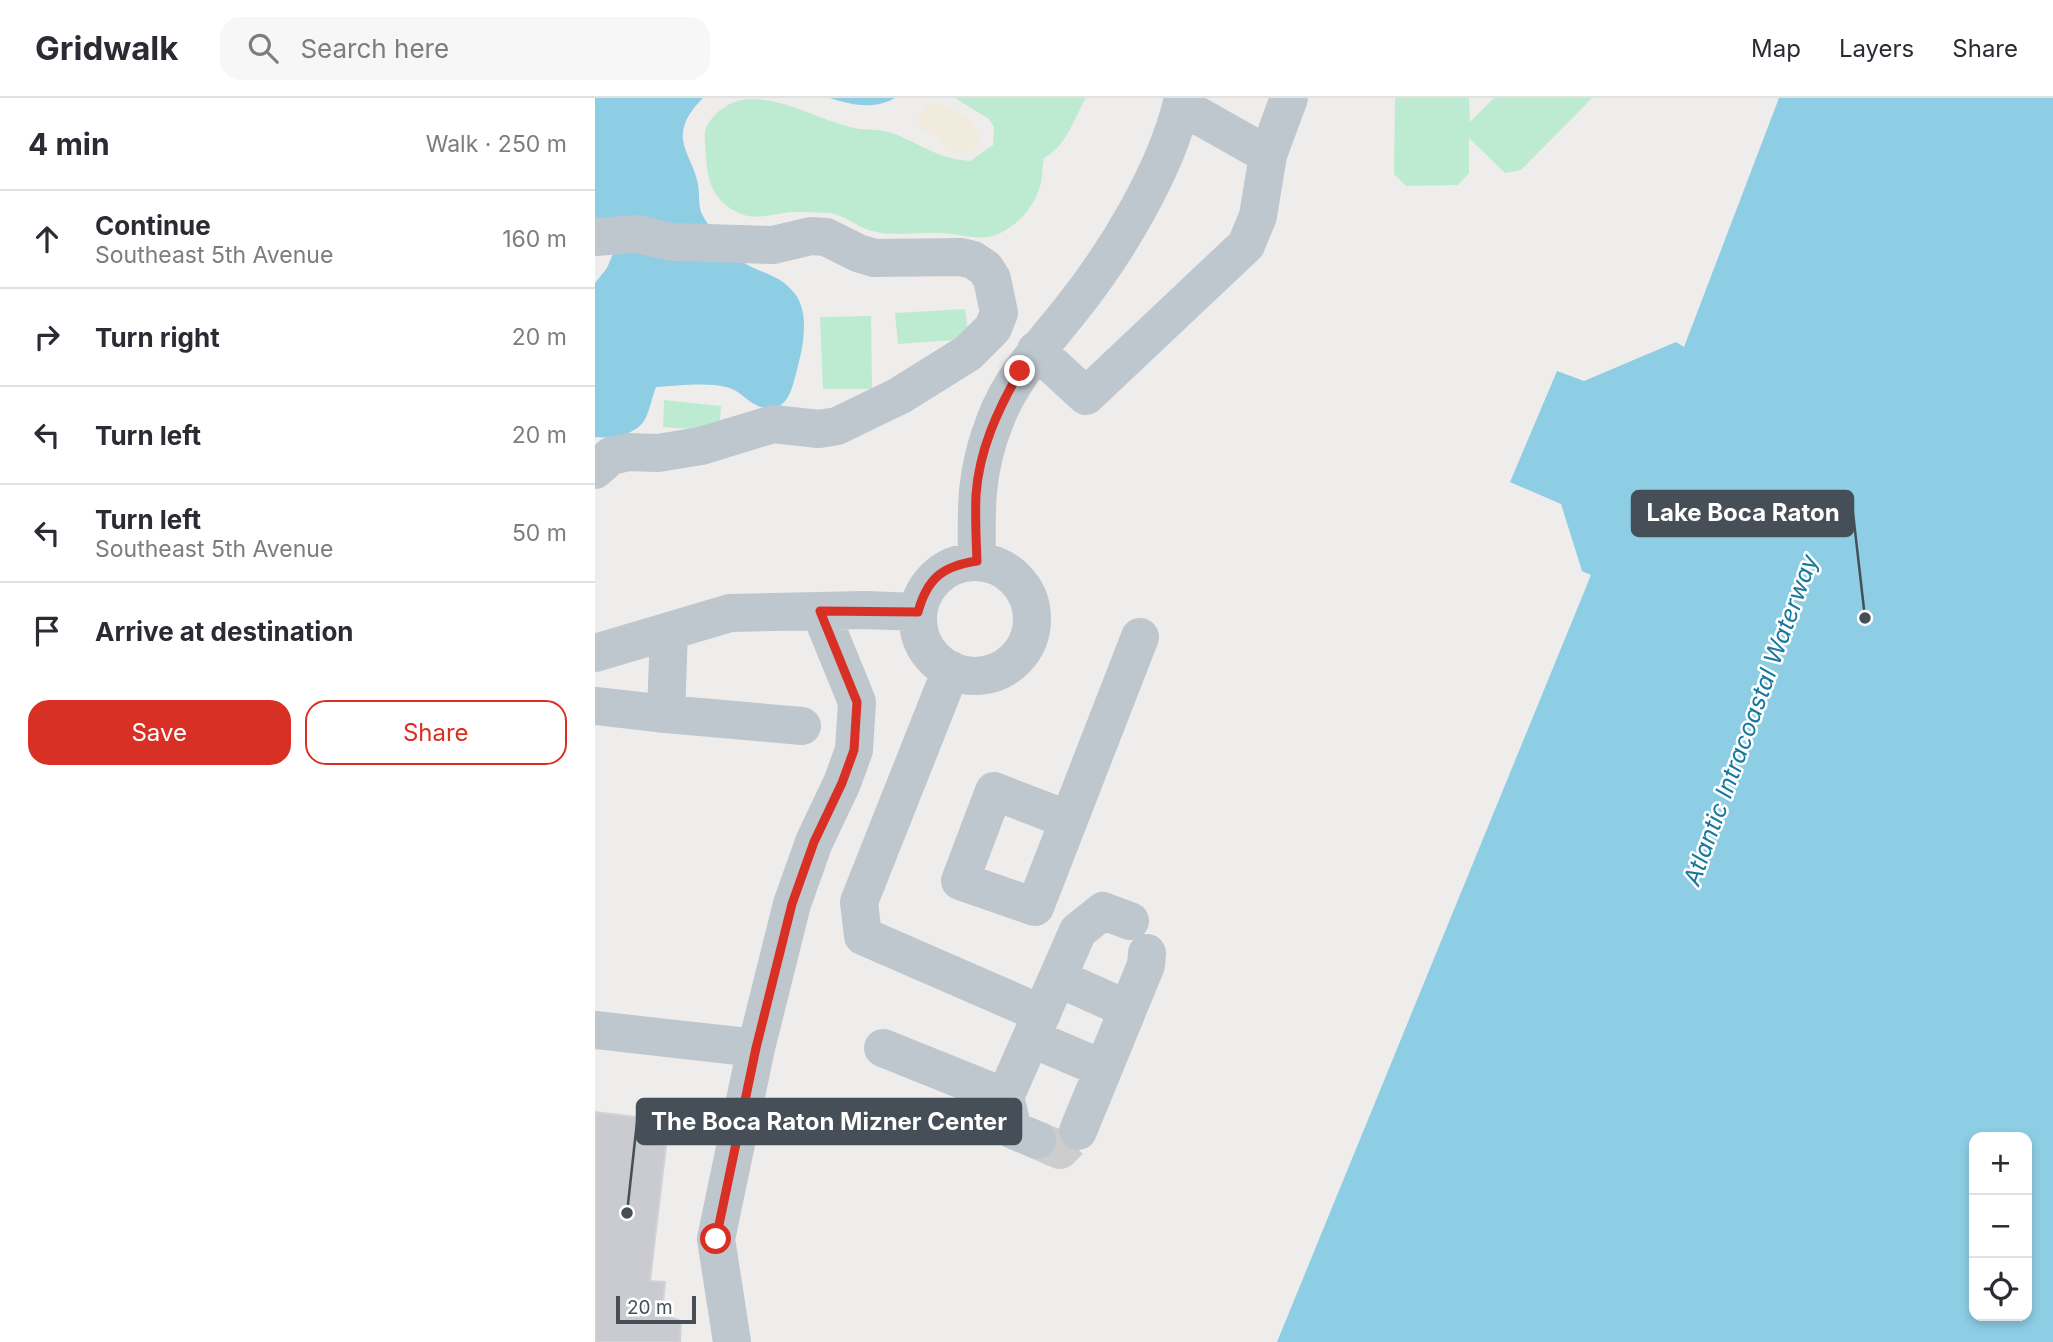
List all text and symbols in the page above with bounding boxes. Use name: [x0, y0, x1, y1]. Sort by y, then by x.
search box: [220, 17, 710, 80]
text: Gridwalk: [35, 28, 178, 68]
icon: search: [244, 29, 282, 67]
text: Search here: [300, 33, 449, 64]
text: Map: [1751, 34, 1801, 63]
text: Layers: [1839, 34, 1914, 63]
text: Share: [1952, 34, 2018, 63]
text: 4 min: [28, 126, 110, 162]
text: Walk · 250 m: [426, 130, 567, 158]
text: Continue: [95, 210, 211, 241]
icon: ahead: [28, 220, 66, 258]
text: 160 m: [502, 225, 567, 253]
text: Southeast 5th Avenue: [95, 241, 333, 269]
icon: right: [28, 318, 66, 356]
text: Turn right: [95, 322, 220, 353]
text: 20 m: [512, 323, 567, 351]
route end: [1004, 355, 1035, 386]
icon: left: [28, 416, 66, 454]
text: Turn left: [95, 420, 201, 451]
text: 20 m: [512, 421, 567, 449]
callout: Lake Boca Raton: [1632, 491, 1853, 536]
text: Lake Boca Raton: [1646, 498, 1840, 527]
text: Turn left: [95, 504, 201, 535]
icon: left: [28, 514, 66, 552]
text: 50 m: [512, 519, 567, 547]
text: Southeast 5th Avenue: [95, 535, 333, 563]
water label: Atlantic Intracoastal Waterway: [1677, 550, 1824, 890]
icon: arrive: [28, 612, 66, 650]
text: Arrive at destination: [95, 616, 354, 647]
button: Save: [28, 700, 291, 765]
button: Share: [305, 700, 567, 765]
callout: The Boca Raton Mizner Center: [637, 1099, 1021, 1144]
text: The Boca Raton Mizner Center: [651, 1107, 1007, 1136]
map controls: [1969, 1132, 2032, 1321]
button: +: [1969, 1132, 2032, 1195]
button: −: [1969, 1195, 2032, 1258]
route start: [700, 1223, 731, 1254]
button: locate: [1969, 1258, 2032, 1321]
scale bar: [616, 1293, 697, 1325]
text: 20 m: [627, 1296, 673, 1319]

